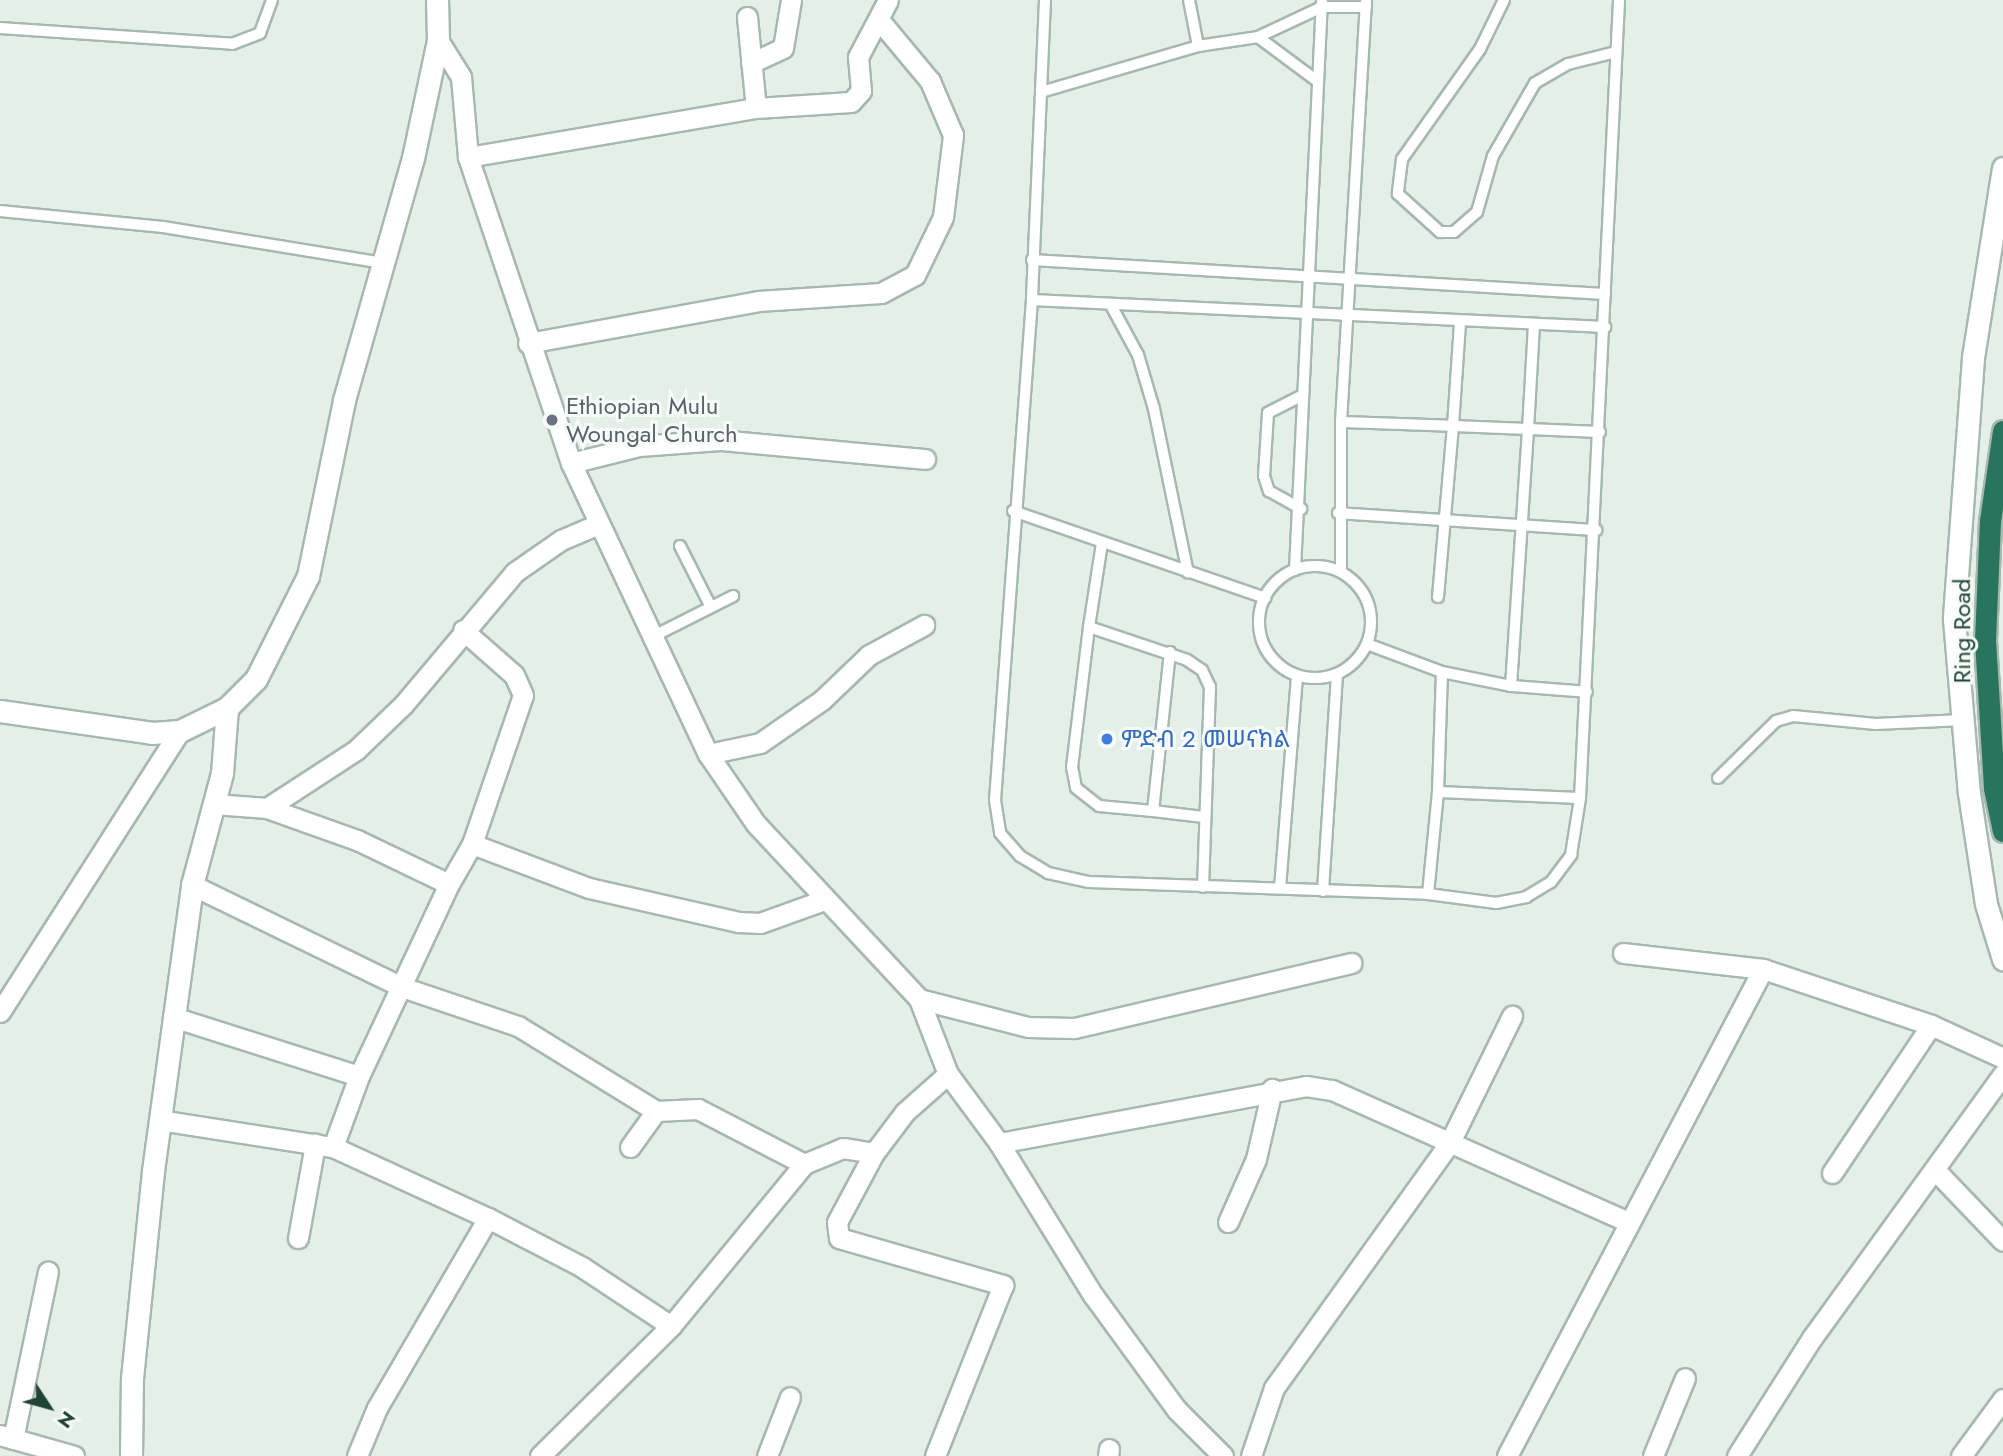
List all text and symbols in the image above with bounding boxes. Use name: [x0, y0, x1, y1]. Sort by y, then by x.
place label: Ethiopian Mulu Woungal Church: [566, 392, 738, 448]
marker: Ethiopian Mulu Woungal Church: [544, 412, 560, 428]
street label: Ring Road: [1948, 579, 1976, 683]
place label: ምድብ 2 መሠናክል: [1121, 725, 1290, 753]
marker: ምድብ 2 መሠናክል: [1099, 731, 1115, 747]
north arrow: [14, 1372, 84, 1442]
text: N: [51, 1406, 82, 1434]

